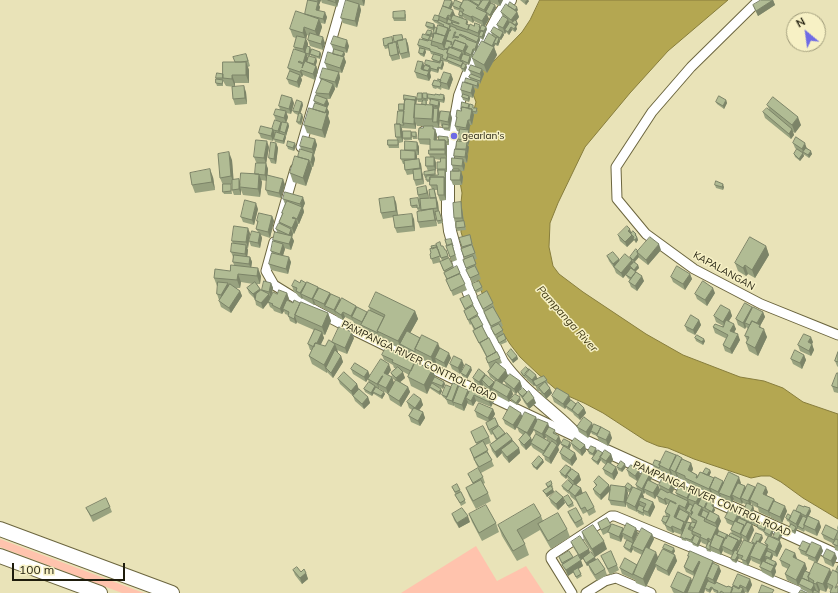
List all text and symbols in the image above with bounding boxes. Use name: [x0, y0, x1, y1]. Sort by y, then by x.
north arrow: [786, 12, 826, 52]
text: N: [794, 14, 808, 31]
place label: gearlan's: [462, 130, 505, 142]
marker: gearlan's: [449, 131, 459, 141]
street label: KAPALANGAN: [691, 249, 757, 293]
water label: Pampanga River: [534, 283, 600, 355]
street label: PAMPANGA RIVER CONTROL ROAD: [339, 318, 499, 404]
street label: PAMPANGA RIVER CONTROL ROAD: [631, 459, 793, 539]
scale bar: [14, 555, 127, 581]
text: 100 m: [19, 562, 54, 577]

